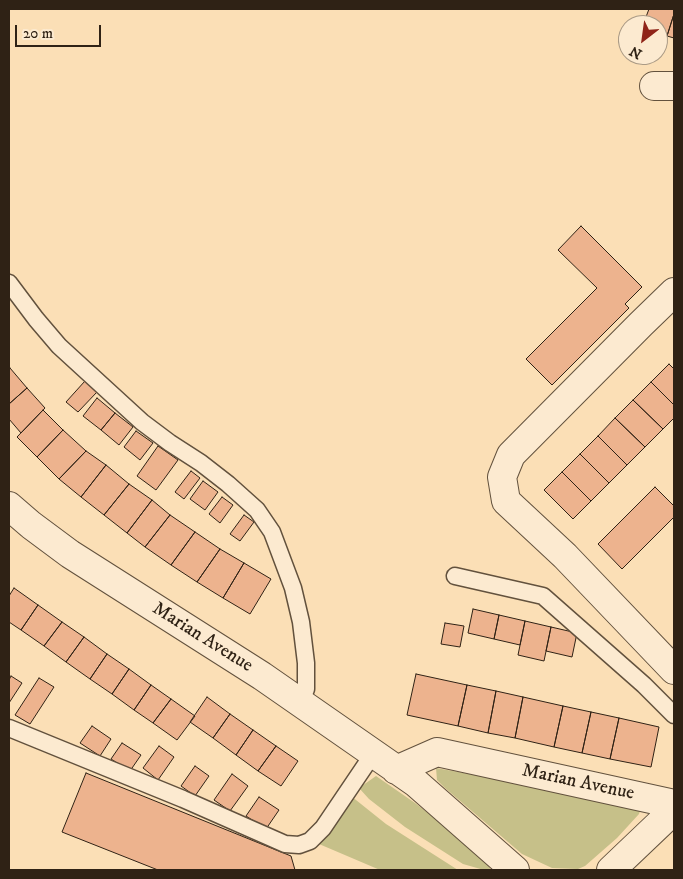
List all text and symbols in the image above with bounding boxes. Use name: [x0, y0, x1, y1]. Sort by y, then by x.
scale bar: [18, 15, 104, 47]
north arrow: [618, 15, 668, 65]
text: 20 m: [23, 24, 53, 43]
text: N: [627, 41, 645, 63]
street label: Marian Avenue: [148, 598, 256, 678]
street label: Marian Avenue: [520, 760, 636, 806]

